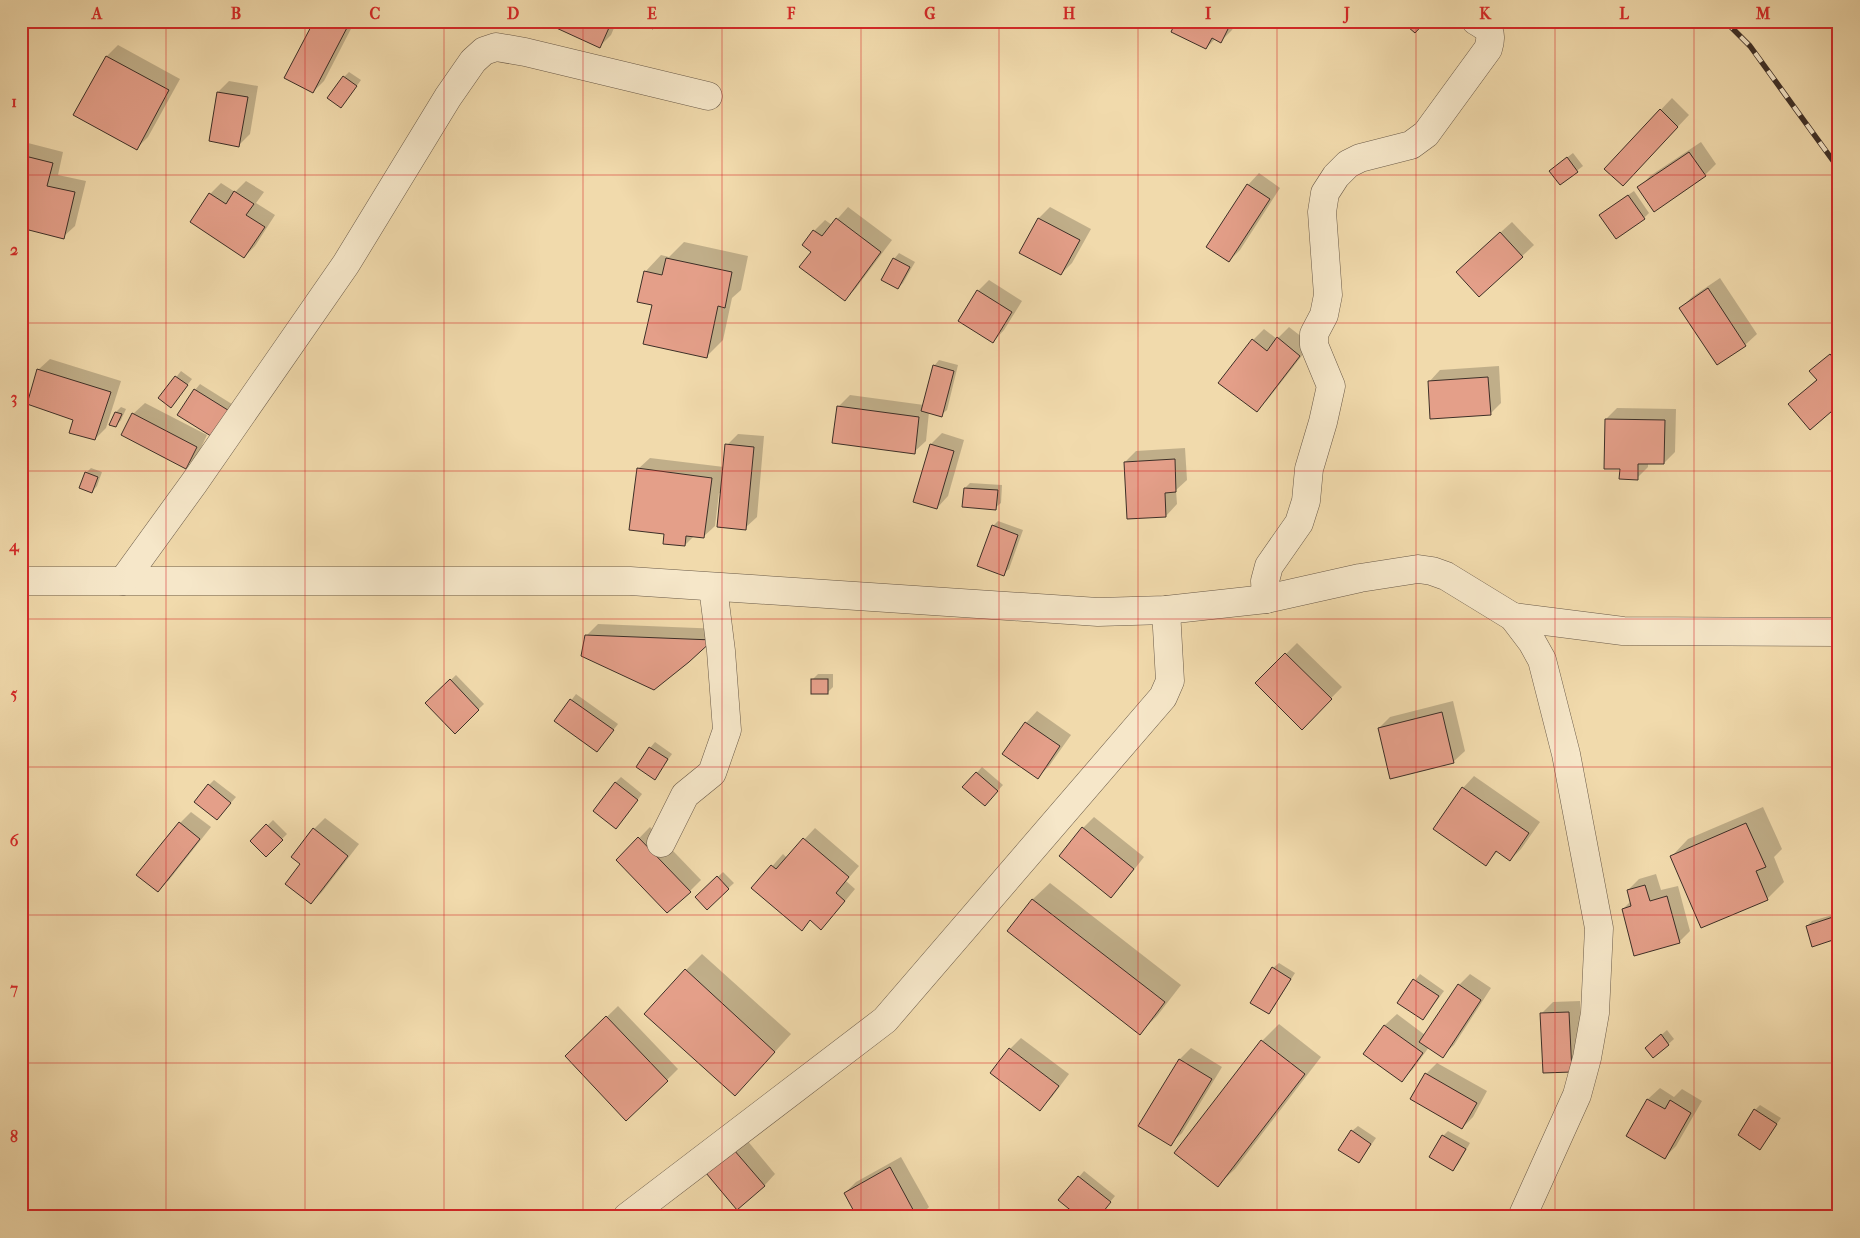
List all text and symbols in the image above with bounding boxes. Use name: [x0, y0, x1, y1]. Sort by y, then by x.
text: A: [91, 4, 103, 23]
text: B: [231, 4, 241, 23]
text: C: [370, 4, 381, 23]
text: D: [507, 4, 519, 23]
text: E: [647, 4, 657, 23]
text: F: [786, 4, 796, 23]
text: G: [924, 4, 936, 23]
text: H: [1063, 4, 1076, 23]
text: I: [1205, 4, 1212, 23]
text: J: [1342, 4, 1350, 24]
text: K: [1479, 4, 1492, 23]
text: L: [1619, 4, 1629, 23]
text: M: [1755, 4, 1771, 23]
text: 1: [11, 92, 17, 111]
text: 2: [10, 240, 18, 259]
text: 3: [11, 388, 17, 408]
text: 4: [8, 536, 20, 556]
text: 5: [11, 684, 18, 703]
text: 6: [10, 831, 19, 850]
text: 7: [9, 979, 18, 998]
text: 8: [10, 1127, 18, 1146]

